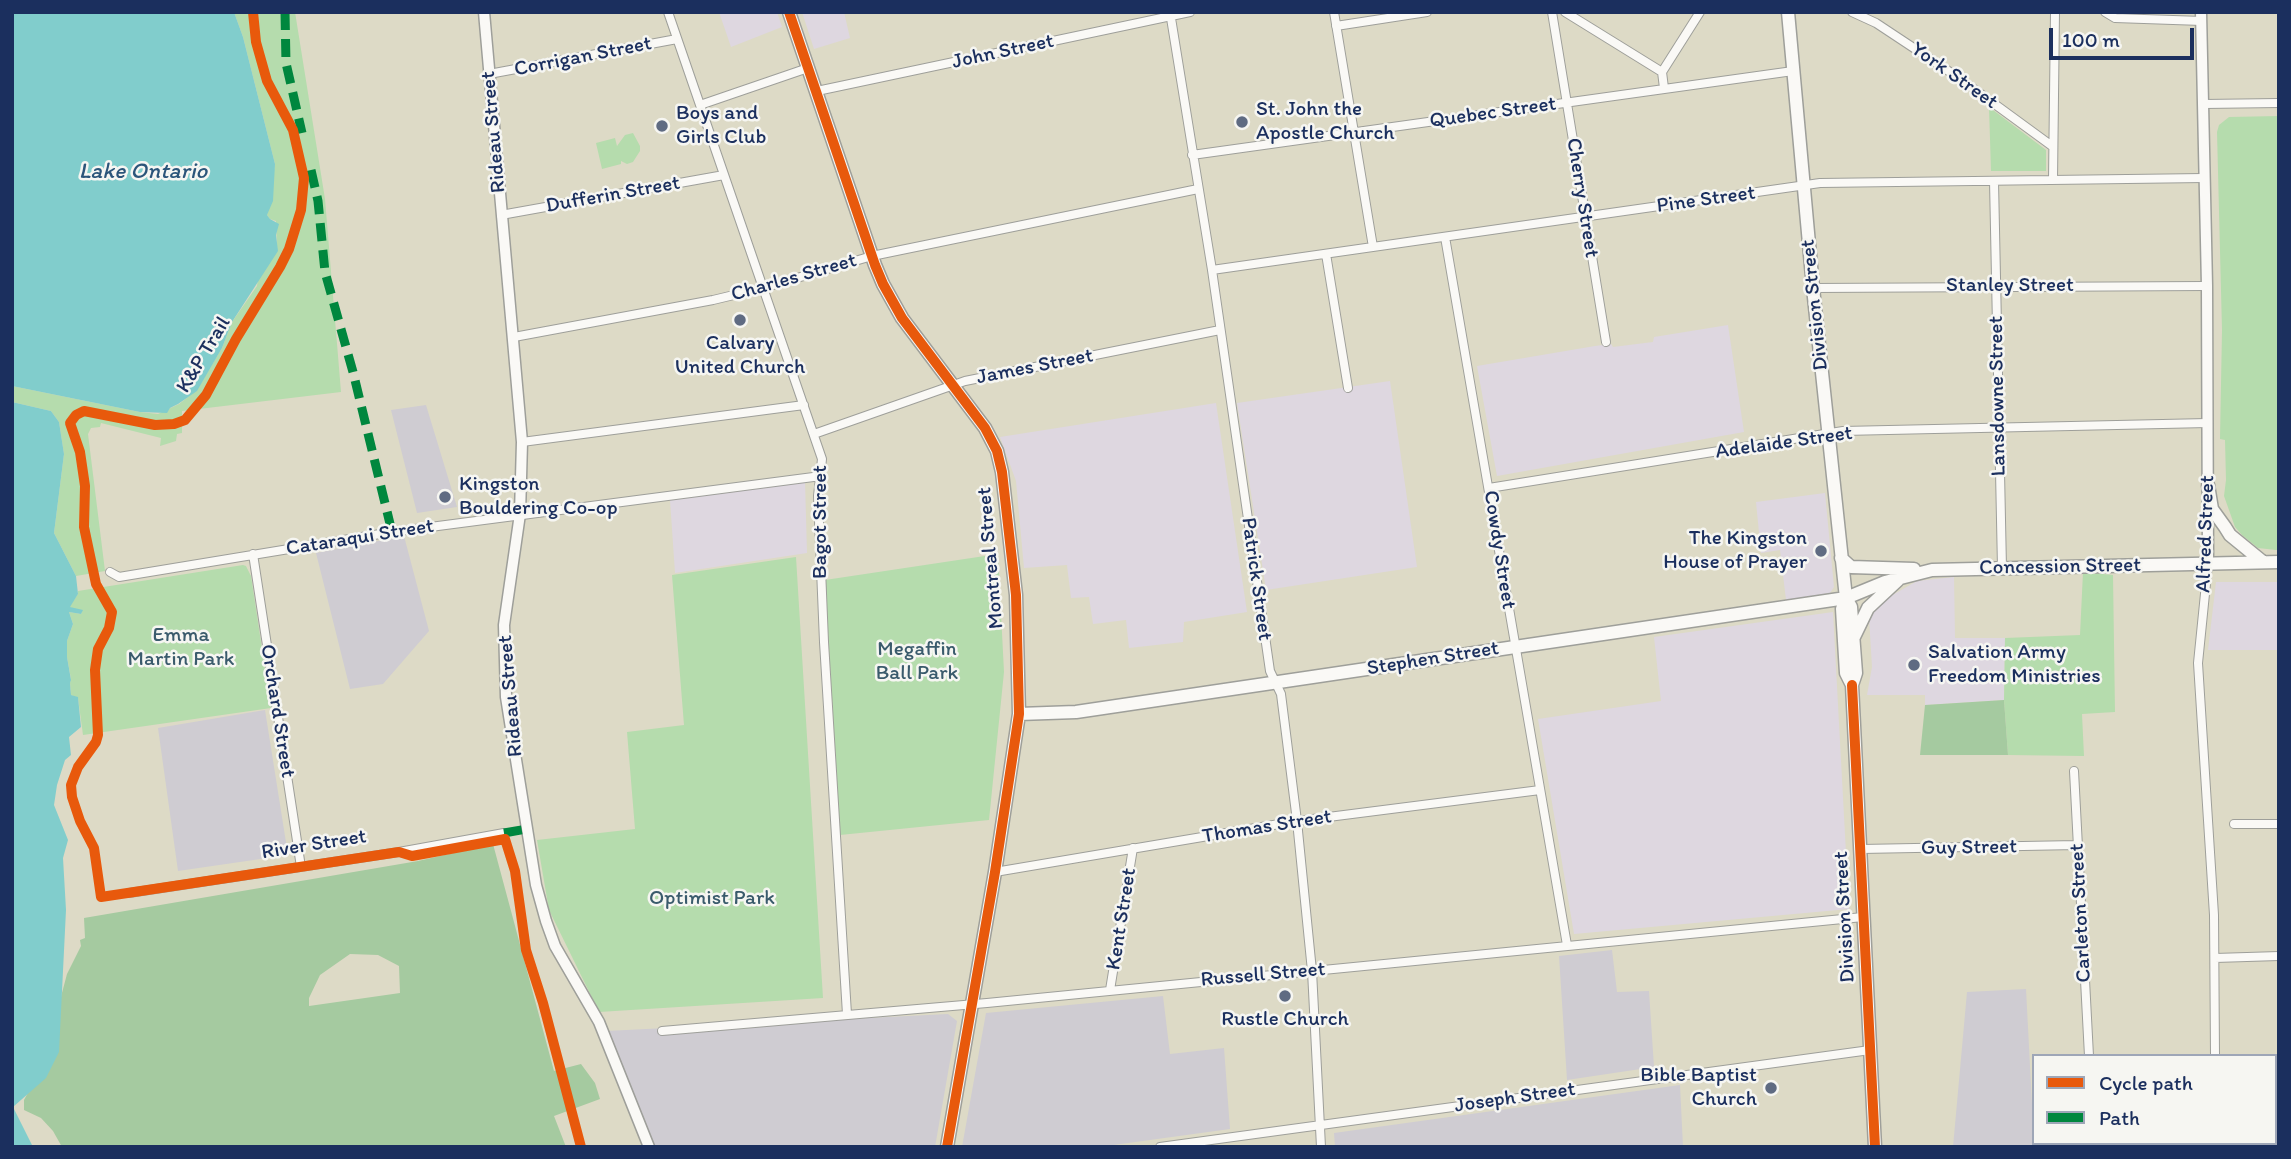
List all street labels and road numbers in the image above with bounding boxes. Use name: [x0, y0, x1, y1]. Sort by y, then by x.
street label: John Street: [950, 29, 1056, 75]
street label: Corrigan Street: [512, 31, 654, 83]
street label: York Street: [1906, 37, 2002, 115]
street label: Rideau Street: [476, 70, 512, 194]
street label: Quebec Street: [1428, 92, 1558, 134]
street label: Cherry Street: [1560, 136, 1604, 260]
street label: Dufferin Street: [544, 171, 682, 219]
street label: Pine Street: [1655, 181, 1757, 219]
street label: Division Street: [1796, 238, 1834, 372]
street label: Charles Street: [728, 248, 860, 308]
street label: Stanley Street: [1946, 273, 2074, 299]
street label: K&P Trail: [171, 312, 237, 398]
street label: Lansdowne Street: [1984, 315, 2012, 477]
street label: James Street: [975, 343, 1095, 391]
street label: Adelaide Street: [1714, 421, 1854, 465]
street label: Bagot Street: [808, 465, 834, 579]
street label: Alfred Street: [2191, 475, 2221, 593]
street label: Montreal Street: [972, 486, 1010, 630]
street label: Cowdy Street: [1477, 489, 1521, 611]
street label: Cataraqui Street: [284, 514, 436, 562]
street label: Patrick Street: [1235, 516, 1277, 642]
street label: Concession Street: [1979, 553, 2141, 581]
street label: Rideau Street: [493, 634, 529, 758]
street label: Stephen Street: [1365, 636, 1501, 682]
street label: Orchard Street: [254, 642, 300, 780]
street label: Thomas Street: [1200, 804, 1334, 850]
street label: River Street: [260, 824, 368, 866]
street label: Guy Street: [1921, 835, 2017, 861]
street label: Carleton Street: [2065, 843, 2097, 983]
street label: Division Street: [1829, 850, 1861, 984]
street label: Kent Street: [1101, 866, 1143, 972]
street label: Russell Street: [1200, 957, 1326, 993]
street label: Joseph Street: [1453, 1077, 1577, 1119]

